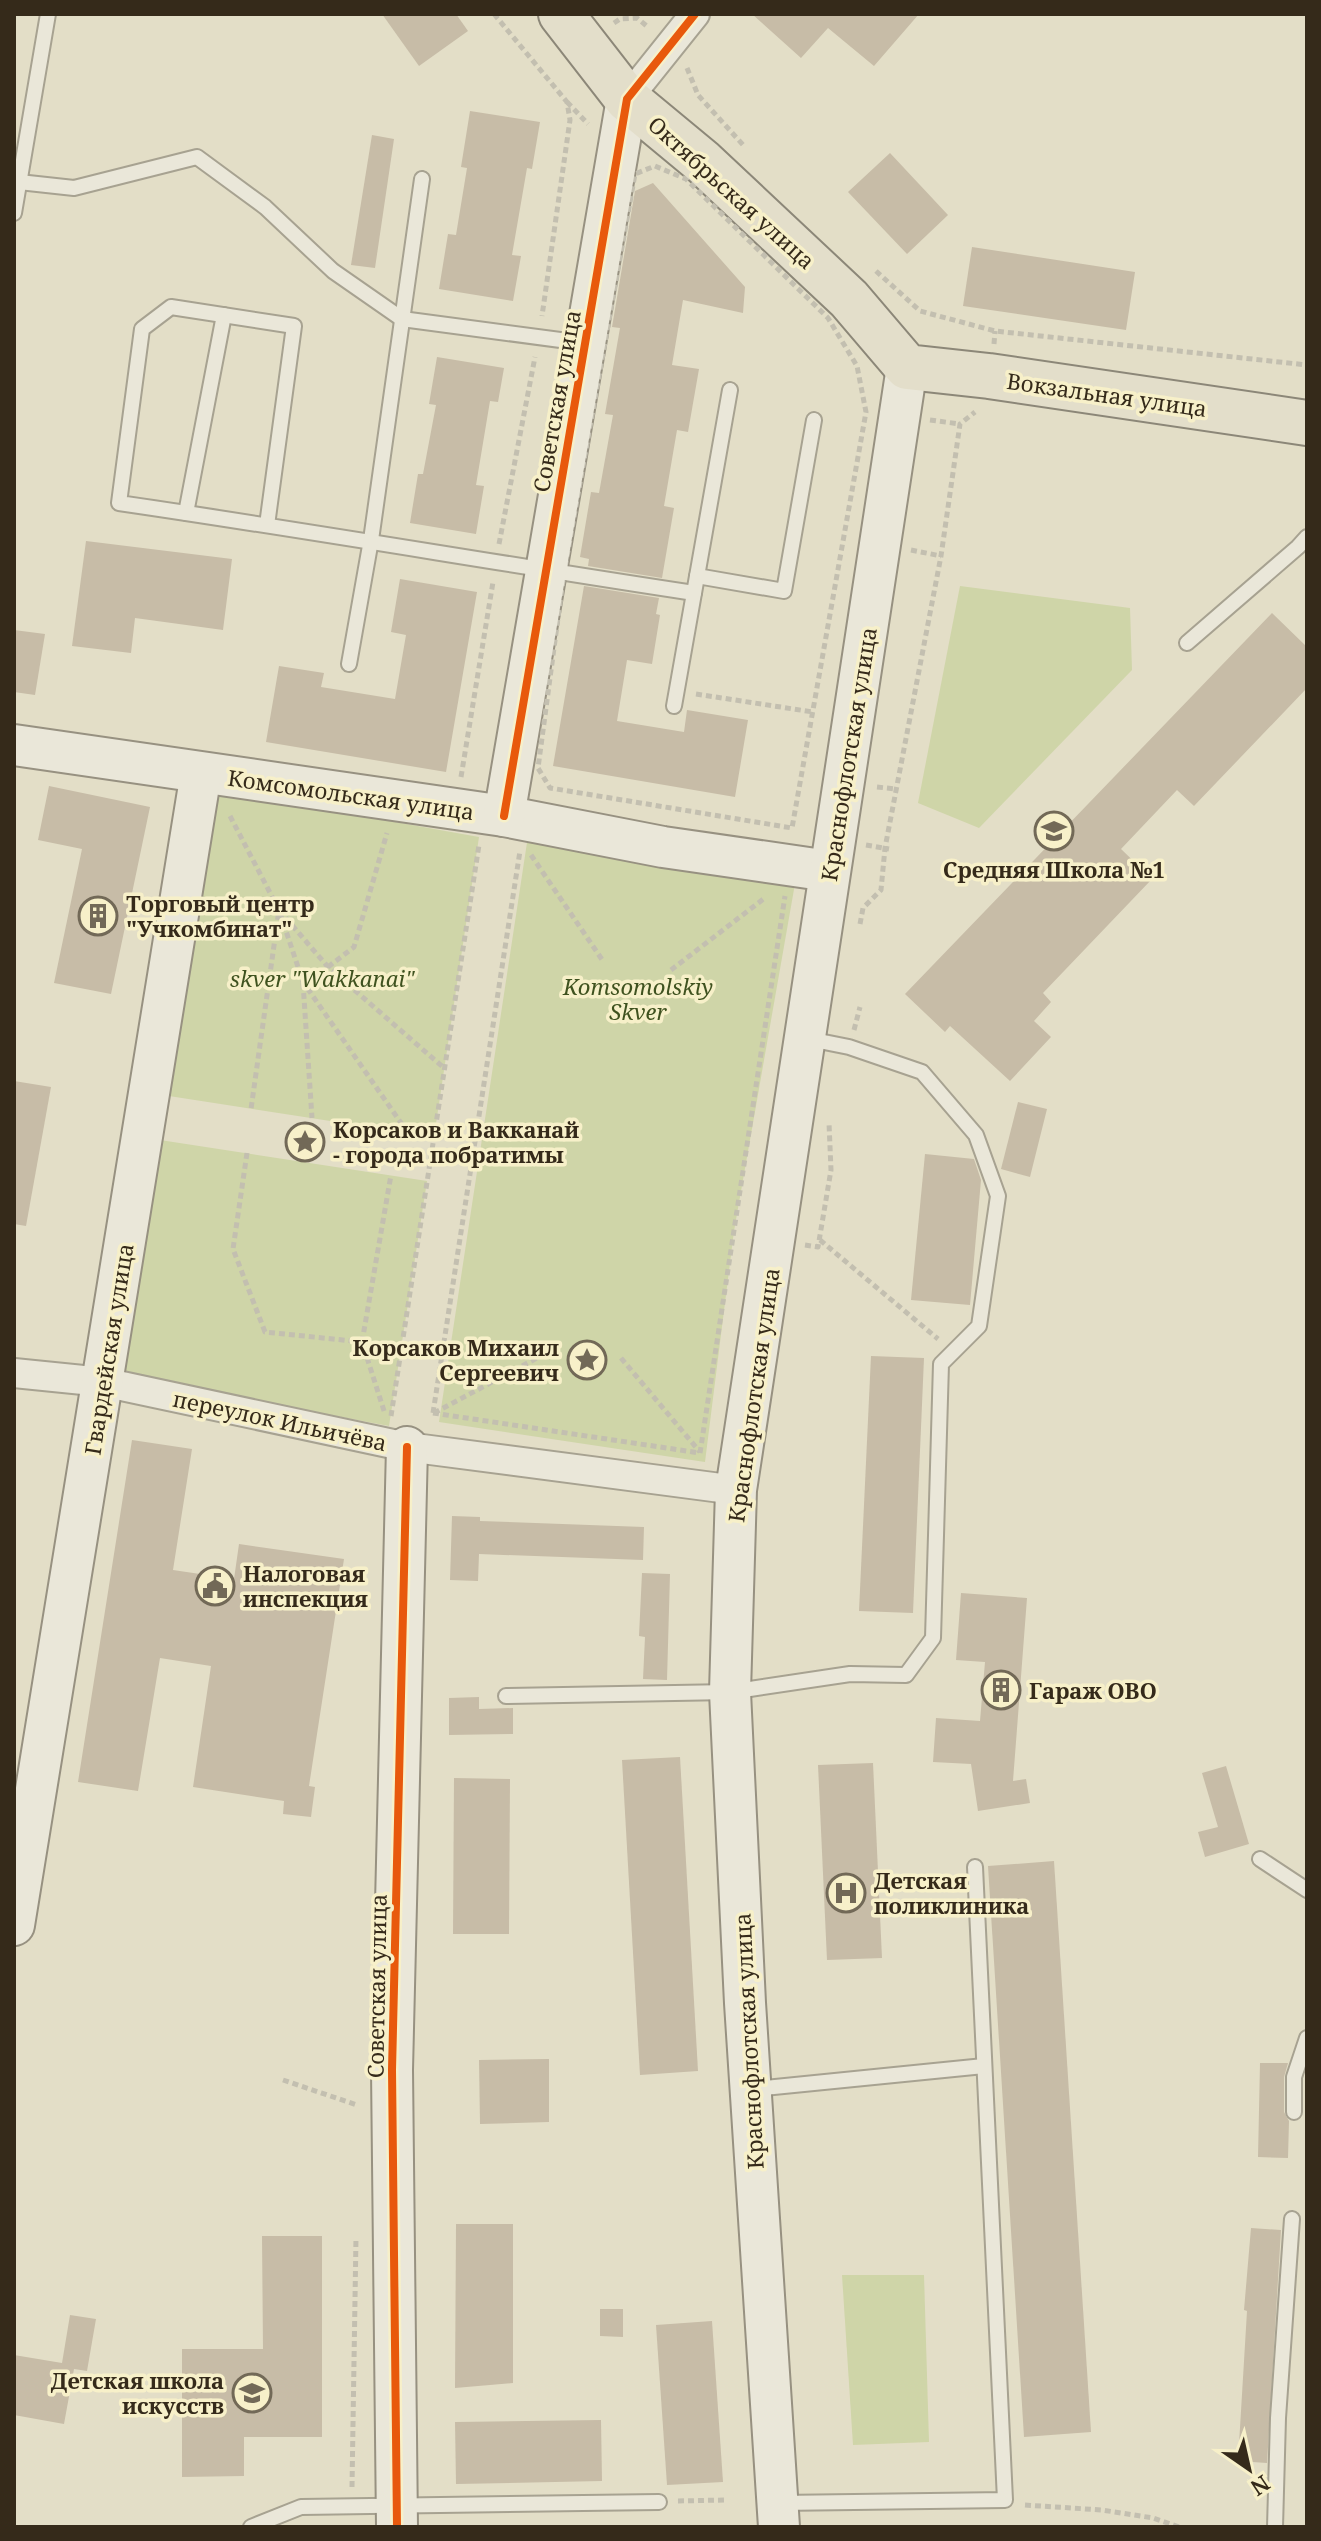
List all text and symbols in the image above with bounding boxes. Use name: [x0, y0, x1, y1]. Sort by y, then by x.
street label: Октябрьская улица: [642, 109, 822, 275]
street label: Советская улица: [525, 308, 587, 494]
street label: Вокзальная улица: [1005, 365, 1209, 423]
street label: Краснофлотская улица: [813, 625, 883, 883]
street label: Комсомольская улица: [226, 762, 476, 826]
school or university icon: Средняя Школа №1: [1033, 810, 1075, 852]
place label: Средняя Школа №1: [943, 854, 1165, 884]
place label: Торговый центр "Учкомбинат": [126, 888, 314, 943]
building icon: Торговый центр "Учкомбинат": [77, 895, 119, 937]
park label: skver "Wakkanai": [230, 963, 415, 993]
park label: Komsomolskiy Skver: [562, 971, 713, 1026]
place label: Корсаков и Вакканай - города побратимы: [333, 1114, 579, 1169]
place icon: Корсаков и Вакканай - города побратимы: [284, 1121, 326, 1163]
street label: Гвардейская улица: [76, 1241, 140, 1457]
street label: Краснофлотская улица: [720, 1266, 786, 1524]
place label: Корсаков Михаил Сергеевич: [353, 1332, 559, 1387]
place icon: Корсаков Михаил Сергеевич: [566, 1339, 608, 1381]
street label: переулок Ильичёва: [170, 1383, 390, 1457]
place label: Налоговая инспекция: [243, 1558, 369, 1613]
public building icon: Налоговая инспекция: [194, 1565, 236, 1607]
building icon: Гараж ОВО: [980, 1669, 1022, 1711]
place label: Гараж ОВО: [1029, 1675, 1157, 1705]
place label: Детская поликлиника: [874, 1865, 1029, 1920]
hospital icon: Детская поликлиника: [825, 1872, 867, 1914]
street label: Советская улица: [359, 1894, 393, 2078]
street label: Краснофлотская улица: [726, 1912, 770, 2170]
place label: Детская школа искусств: [51, 2365, 224, 2420]
school or university icon: Детская школа искусств: [231, 2372, 273, 2414]
north arrow: [1209, 2429, 1289, 2509]
text: N: [1245, 2469, 1276, 2504]

